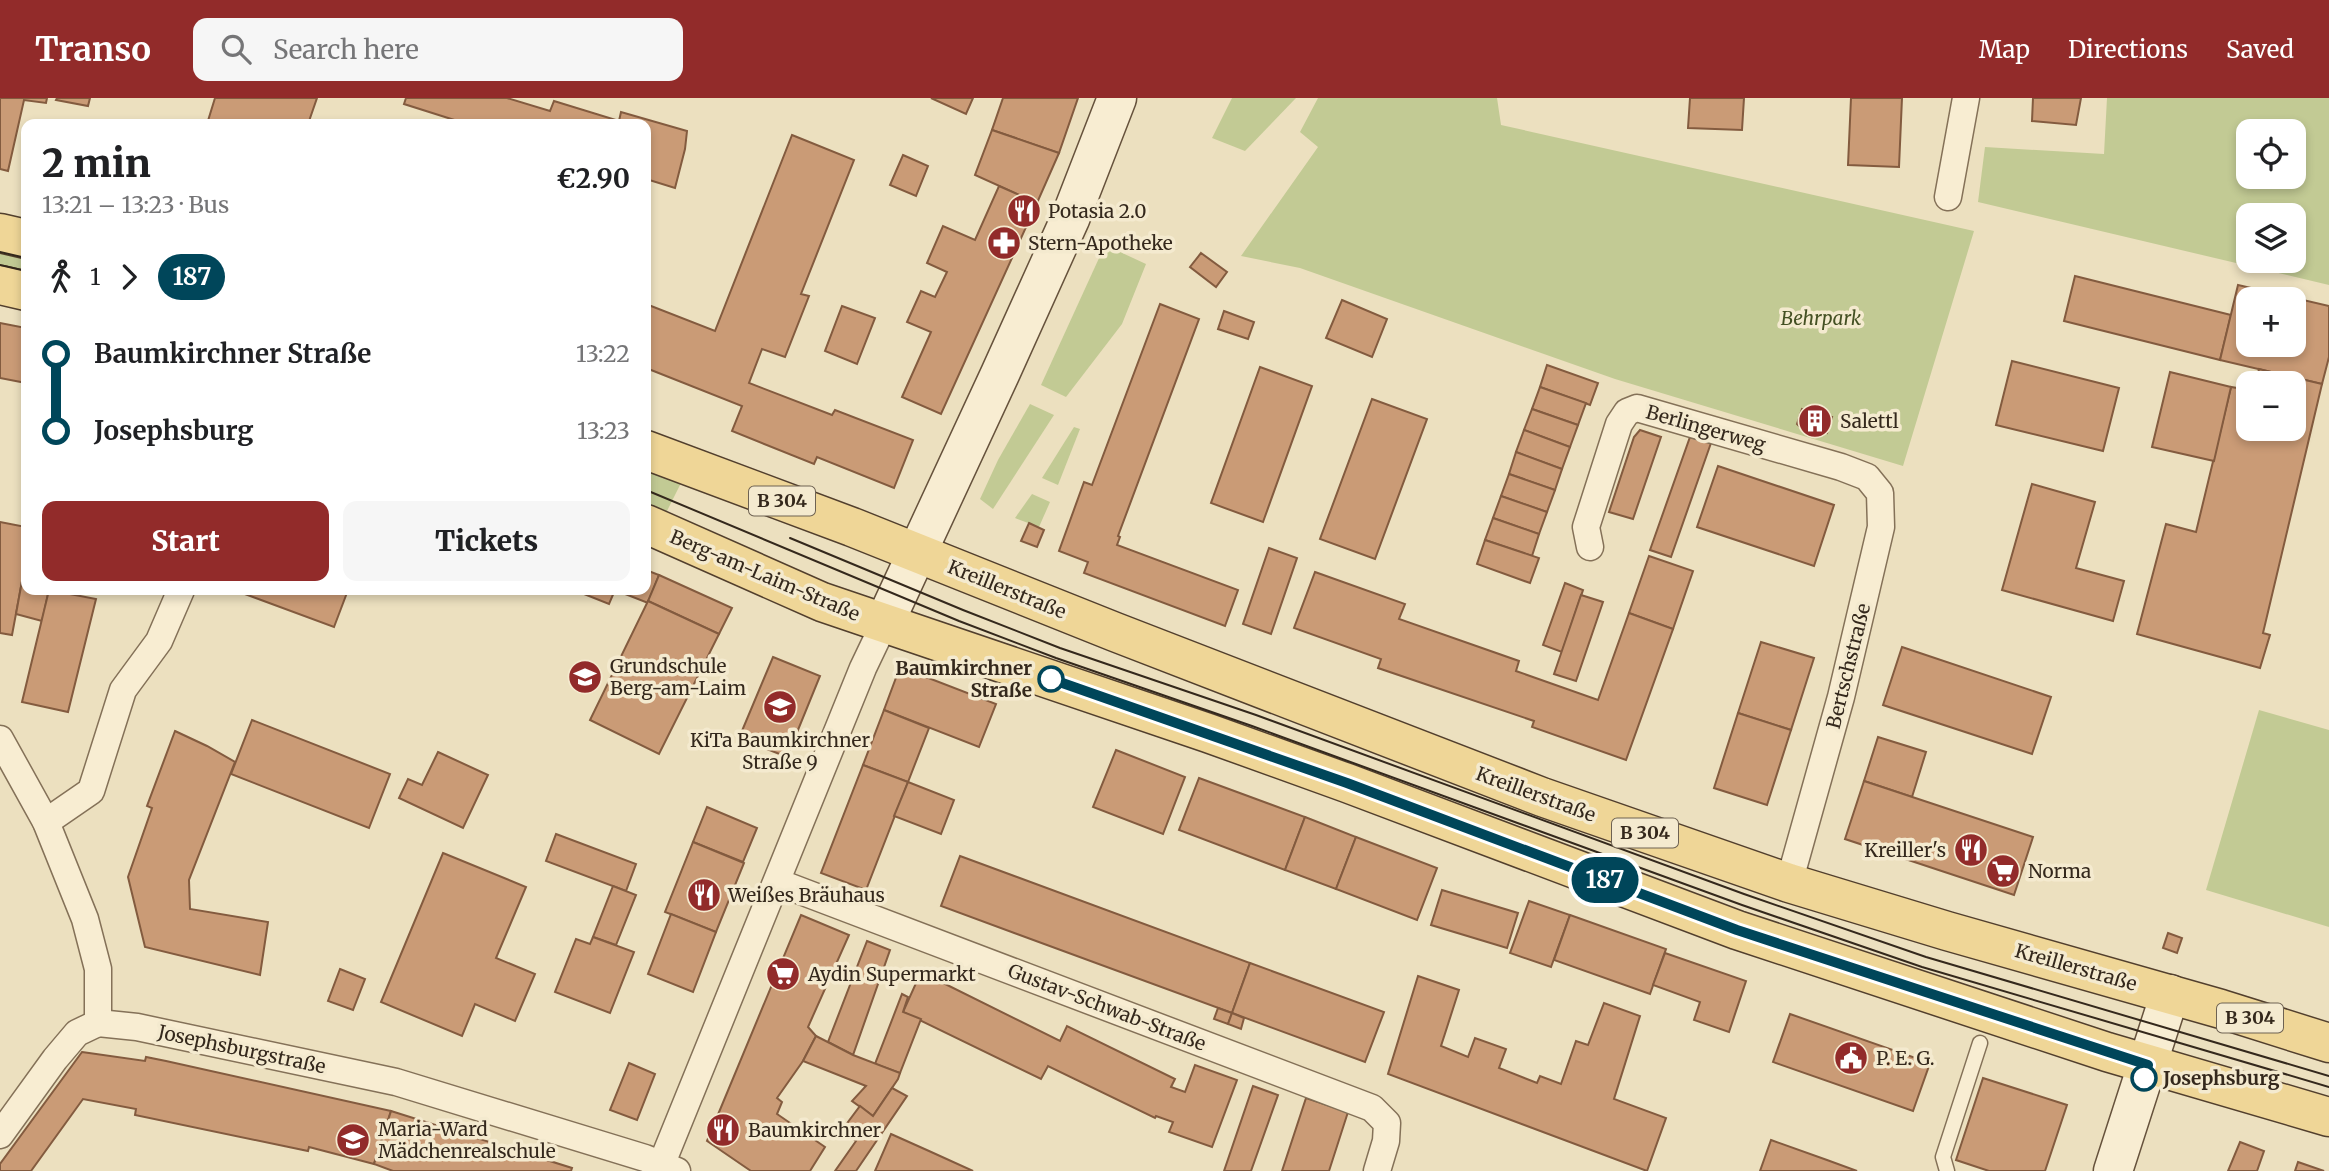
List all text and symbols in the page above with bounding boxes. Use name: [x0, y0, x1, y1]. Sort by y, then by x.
search box: [193, 18, 683, 81]
text: Transo: [35, 29, 151, 70]
icon: search: [217, 30, 255, 68]
text: Search here: [273, 33, 419, 66]
text: Map: [1979, 34, 2030, 65]
text: Directions: [2068, 34, 2188, 65]
text: Saved: [2226, 34, 2294, 65]
map controls: [2236, 119, 2306, 441]
button: locate: [2236, 119, 2306, 189]
text: 2 min: [42, 140, 151, 187]
text: €2.90: [556, 162, 630, 195]
text: 13:21 – 13:23 · Bus: [42, 190, 229, 219]
restaurant icon: Potasia 2.0: [1005, 192, 1043, 230]
place label: Potasia 2.0: [1048, 199, 1146, 223]
button: layers: [2236, 203, 2306, 273]
pharmacy icon: Stern-Apotheke: [985, 224, 1023, 262]
place label: Stern-Apotheke: [1028, 231, 1173, 255]
icon: walk: [42, 258, 80, 296]
icon: forward: [110, 258, 148, 296]
text: 187: [172, 261, 211, 292]
text: 1: [90, 262, 100, 291]
button: +: [2236, 287, 2306, 357]
park label: Behrpark: [1781, 306, 1862, 330]
text: Baumkirchner Straße: [94, 337, 371, 370]
text: 13:22: [576, 339, 630, 368]
button: −: [2236, 371, 2306, 441]
street label: Berlingerweg: [1643, 399, 1769, 457]
building icon: Salettl: [1796, 402, 1834, 440]
place label: Salettl: [1840, 409, 1899, 433]
text: Josephsburg: [94, 414, 253, 447]
text: 13:23: [577, 416, 630, 445]
road number: B 304: [749, 486, 815, 516]
button: Start: [42, 501, 329, 581]
button: Tickets: [343, 501, 630, 581]
street label: Berg-am-Laim-Straße: [667, 524, 864, 626]
street label: Kreillerstraße: [944, 554, 1070, 624]
street label: Bertschstraße: [1821, 601, 1875, 731]
place label: Grundschule Berg-am-Laim: [610, 654, 746, 700]
place label: Baumkirchner Straße: [895, 656, 1032, 702]
school or university icon: Grundschule Berg-am-Laim: [566, 658, 604, 696]
marker: Baumkirchner Straße: [1038, 666, 1064, 692]
school or university icon: KiTa Baumkirchner Straße 9: [761, 688, 799, 726]
place label: KiTa Baumkirchner Straße 9: [690, 728, 870, 774]
street label: Kreillerstraße: [1473, 761, 1599, 827]
road number: B 304: [1612, 818, 1678, 848]
restaurant icon: Kreiller's: [1952, 831, 1990, 869]
place label: Kreiller's: [1864, 838, 1946, 862]
supermarket icon: Norma: [1984, 852, 2022, 890]
line badge: 187: [1565, 857, 1645, 903]
place label: Norma: [2028, 859, 2091, 883]
text: 187: [1586, 864, 1624, 895]
restaurant icon: Weißes Bräuhaus: [685, 876, 723, 914]
place label: Weißes Bräuhaus: [727, 883, 885, 907]
street label: Kreillerstraße: [2012, 938, 2140, 996]
supermarket icon: Aydin Supermarkt: [764, 955, 802, 993]
street label: Gustav-Schwab-Straße: [1005, 958, 1209, 1056]
place label: Aydin Supermarkt: [807, 962, 976, 986]
road number: B 304: [2217, 1003, 2283, 1032]
street label: Josephsburgstraße: [155, 1019, 328, 1079]
public building icon: P. E. G.: [1832, 1039, 1870, 1077]
place label: P. E. G.: [1876, 1046, 1935, 1070]
marker: Josephsburg: [2131, 1065, 2157, 1091]
place label: Josephsburg: [2162, 1066, 2280, 1090]
restaurant icon: Baumkirchner: [704, 1111, 742, 1149]
place label: Maria-Ward Mädchenrealschule: [378, 1117, 556, 1163]
place label: Baumkirchner: [748, 1118, 882, 1142]
school or university icon: Maria-Ward Mädchenrealschule: [334, 1121, 372, 1159]

